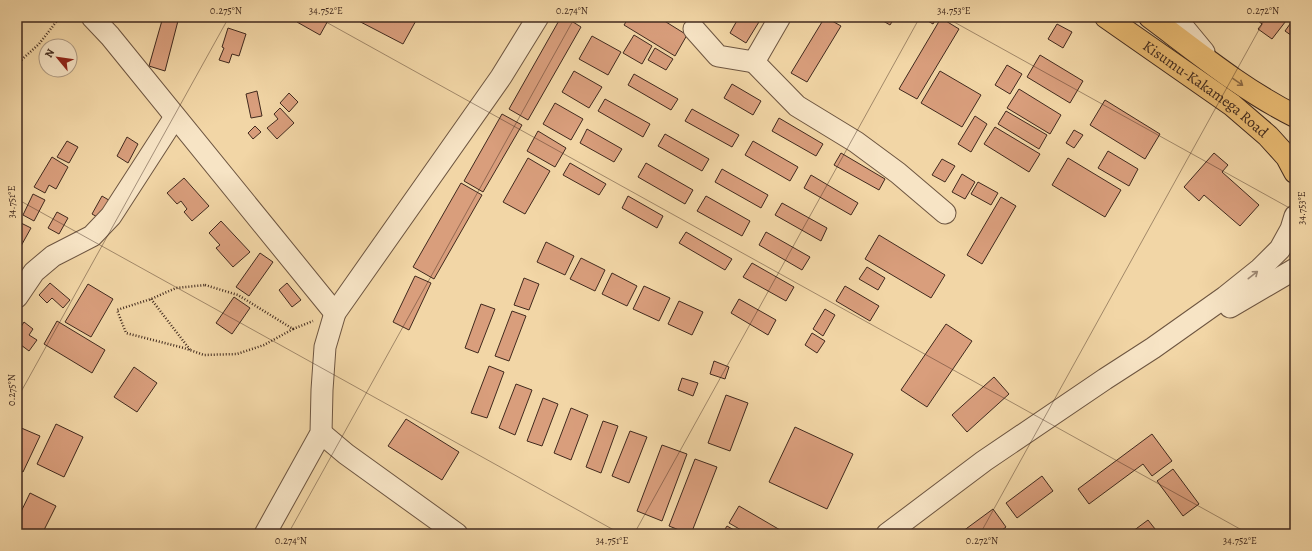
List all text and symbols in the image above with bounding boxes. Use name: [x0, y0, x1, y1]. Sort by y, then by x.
text: 0.275°N: [210, 4, 242, 17]
text: 34.752°E: [309, 4, 343, 17]
text: 0.274°N: [556, 4, 588, 17]
text: 34.753°E: [937, 4, 971, 17]
text: 0.272°N: [1247, 4, 1279, 17]
street label: Kisumu-Kakamega Road: [1139, 36, 1273, 143]
north arrow: [38, 38, 78, 78]
text: N: [41, 46, 58, 61]
one-way arrow: [1232, 78, 1243, 86]
text: 34.751°E: [5, 186, 18, 218]
text: 34.753°E: [1295, 191, 1308, 225]
one-way arrow: [1247, 271, 1258, 280]
text: 0.275°N: [5, 374, 18, 406]
text: 0.274°N: [275, 534, 307, 547]
text: 34.751°E: [596, 534, 628, 547]
text: 0.272°N: [966, 534, 998, 547]
text: 34.752°E: [1223, 534, 1257, 547]

